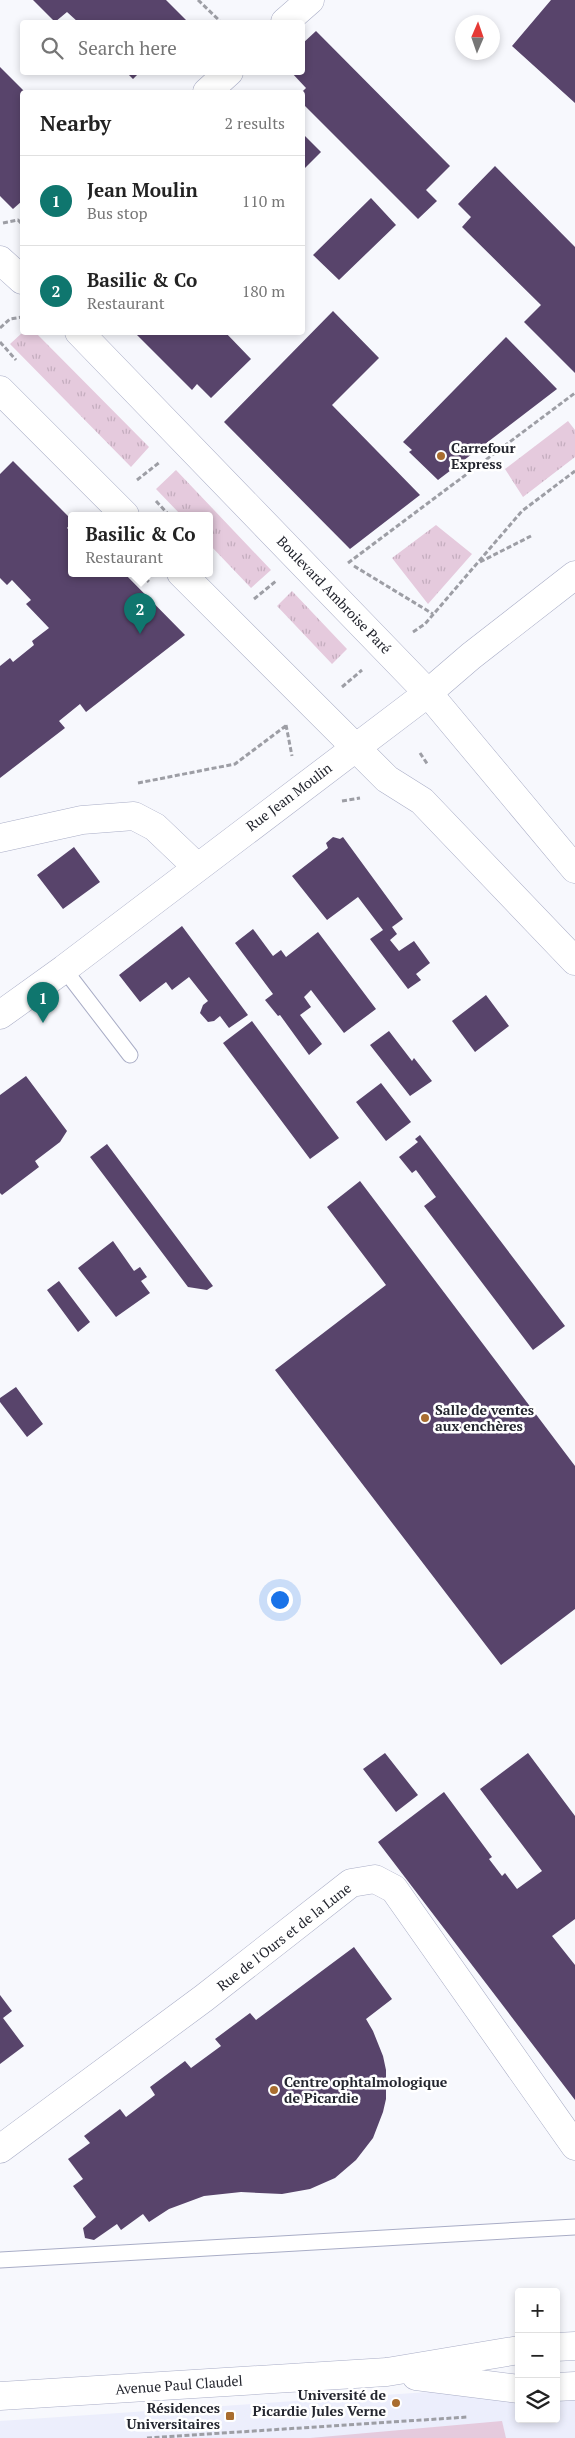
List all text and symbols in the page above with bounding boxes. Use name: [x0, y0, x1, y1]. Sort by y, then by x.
north arrow: [455, 15, 500, 60]
search box: [20, 20, 305, 75]
icon: search: [38, 34, 66, 62]
text: Search here: [78, 35, 177, 60]
text: Nearby: [40, 109, 111, 137]
text: 2 results: [225, 112, 285, 134]
text: Jean Moulin: [87, 177, 198, 202]
text: 1: [51, 190, 61, 212]
text: 110 m: [242, 190, 285, 212]
text: Bus stop: [87, 202, 148, 224]
text: Basilic & Co: [87, 267, 197, 292]
text: 2: [51, 280, 61, 302]
text: 180 m: [242, 280, 285, 302]
text: Restaurant: [87, 292, 165, 314]
place label: Carrefour Express: [451, 438, 516, 473]
marker: Carrefour Express: [435, 450, 447, 462]
popup: [68, 512, 213, 577]
text: Basilic & Co: [85, 521, 196, 546]
street label: Boulevard Ambroise Paré: [273, 532, 396, 658]
text: Restaurant: [85, 546, 163, 568]
pin: 2: [124, 593, 156, 634]
street label: Rue Jean Moulin: [242, 758, 336, 835]
pin: 1: [27, 982, 59, 1023]
place label: Salle de ventes aux enchères: [435, 1400, 534, 1435]
marker: Salle de ventes aux enchères: [419, 1412, 431, 1424]
your location: [267, 1587, 293, 1613]
street label: Rue de l'Ours et de la Lune: [213, 1878, 355, 1995]
place label: Centre ophtalmologique de Picardie: [284, 2072, 448, 2107]
marker: Centre ophtalmologique de Picardie: [268, 2084, 280, 2096]
map controls: [515, 2288, 560, 2423]
button: +: [515, 2288, 560, 2333]
button: −: [515, 2333, 560, 2378]
street label: Avenue Paul Claudel: [115, 2371, 243, 2398]
button: layers: [515, 2378, 560, 2423]
place label: Université de Picardie Jules Verne: [253, 2385, 386, 2420]
marker: Université de Picardie Jules Verne: [390, 2397, 402, 2409]
place label: Résidences Universitaires: [127, 2398, 220, 2433]
marker: Résidences Universitaires: [224, 2410, 236, 2422]

